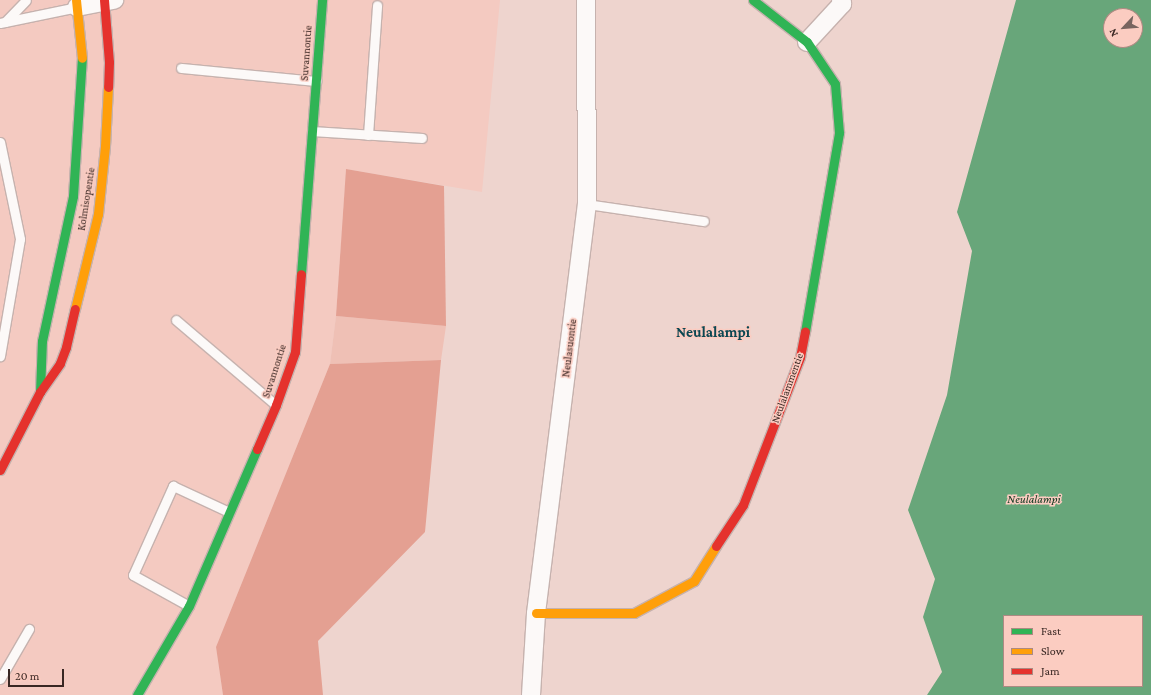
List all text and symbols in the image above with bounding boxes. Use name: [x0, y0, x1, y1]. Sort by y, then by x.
north arrow: [1103, 8, 1143, 48]
street label: Suvannontie: [297, 25, 315, 81]
text: N: [1106, 27, 1120, 39]
street label: Kolmisopentie: [74, 166, 98, 232]
street label: Neulasuontie: [559, 318, 579, 378]
district label: Neulalampi: [676, 324, 750, 342]
street label: Suvannontie: [259, 343, 289, 399]
street label: Neulalammentie: [768, 351, 806, 425]
water label: Neulalampi: [1007, 493, 1061, 507]
legend: [1003, 615, 1143, 687]
text: Fast: [1041, 624, 1061, 638]
text: Slow: [1041, 644, 1065, 658]
scale bar: [10, 661, 66, 687]
text: Jam: [1041, 664, 1060, 678]
text: 20 m: [15, 669, 39, 683]

